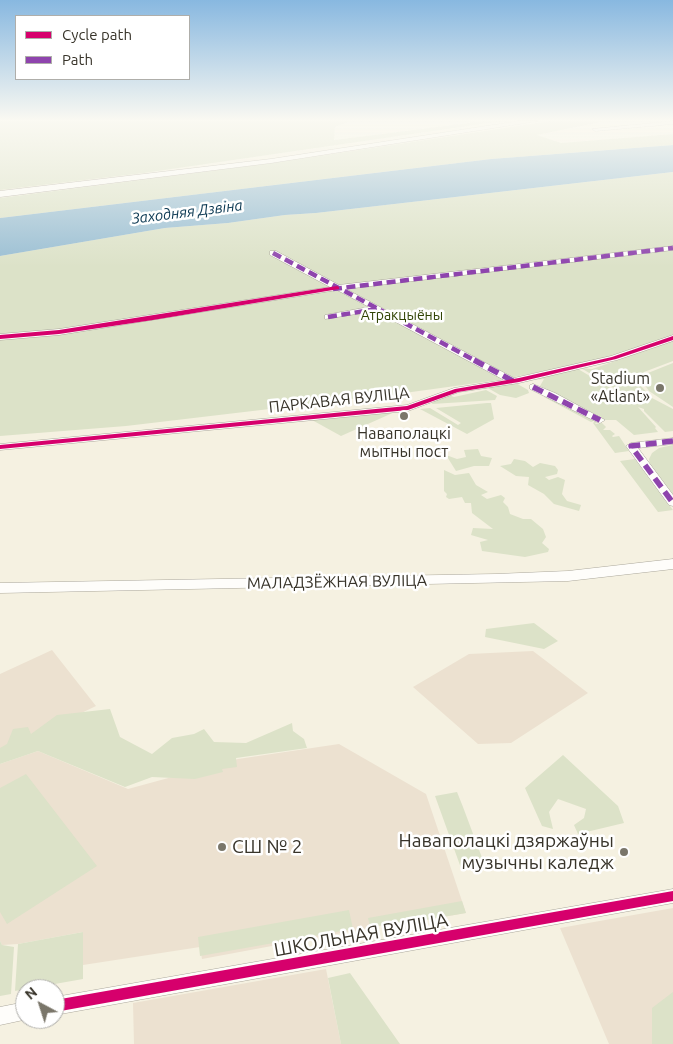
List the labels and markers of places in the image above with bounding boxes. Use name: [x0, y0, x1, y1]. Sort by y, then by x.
place label: Stadium «Atlant»: [590, 369, 650, 407]
marker: Stadium «Atlant»: [654, 382, 666, 394]
marker: Наваполацкі мытны пост: [398, 410, 410, 422]
place label: Наваполацкі мытны пост: [357, 424, 451, 462]
place label: Наваполацкі дзяржаўны музычны каледж: [398, 830, 614, 874]
place label: СШ № 2: [232, 836, 302, 858]
marker: СШ № 2: [216, 841, 228, 853]
marker: Наваполацкі дзяржаўны музычны каледж: [618, 846, 630, 858]

